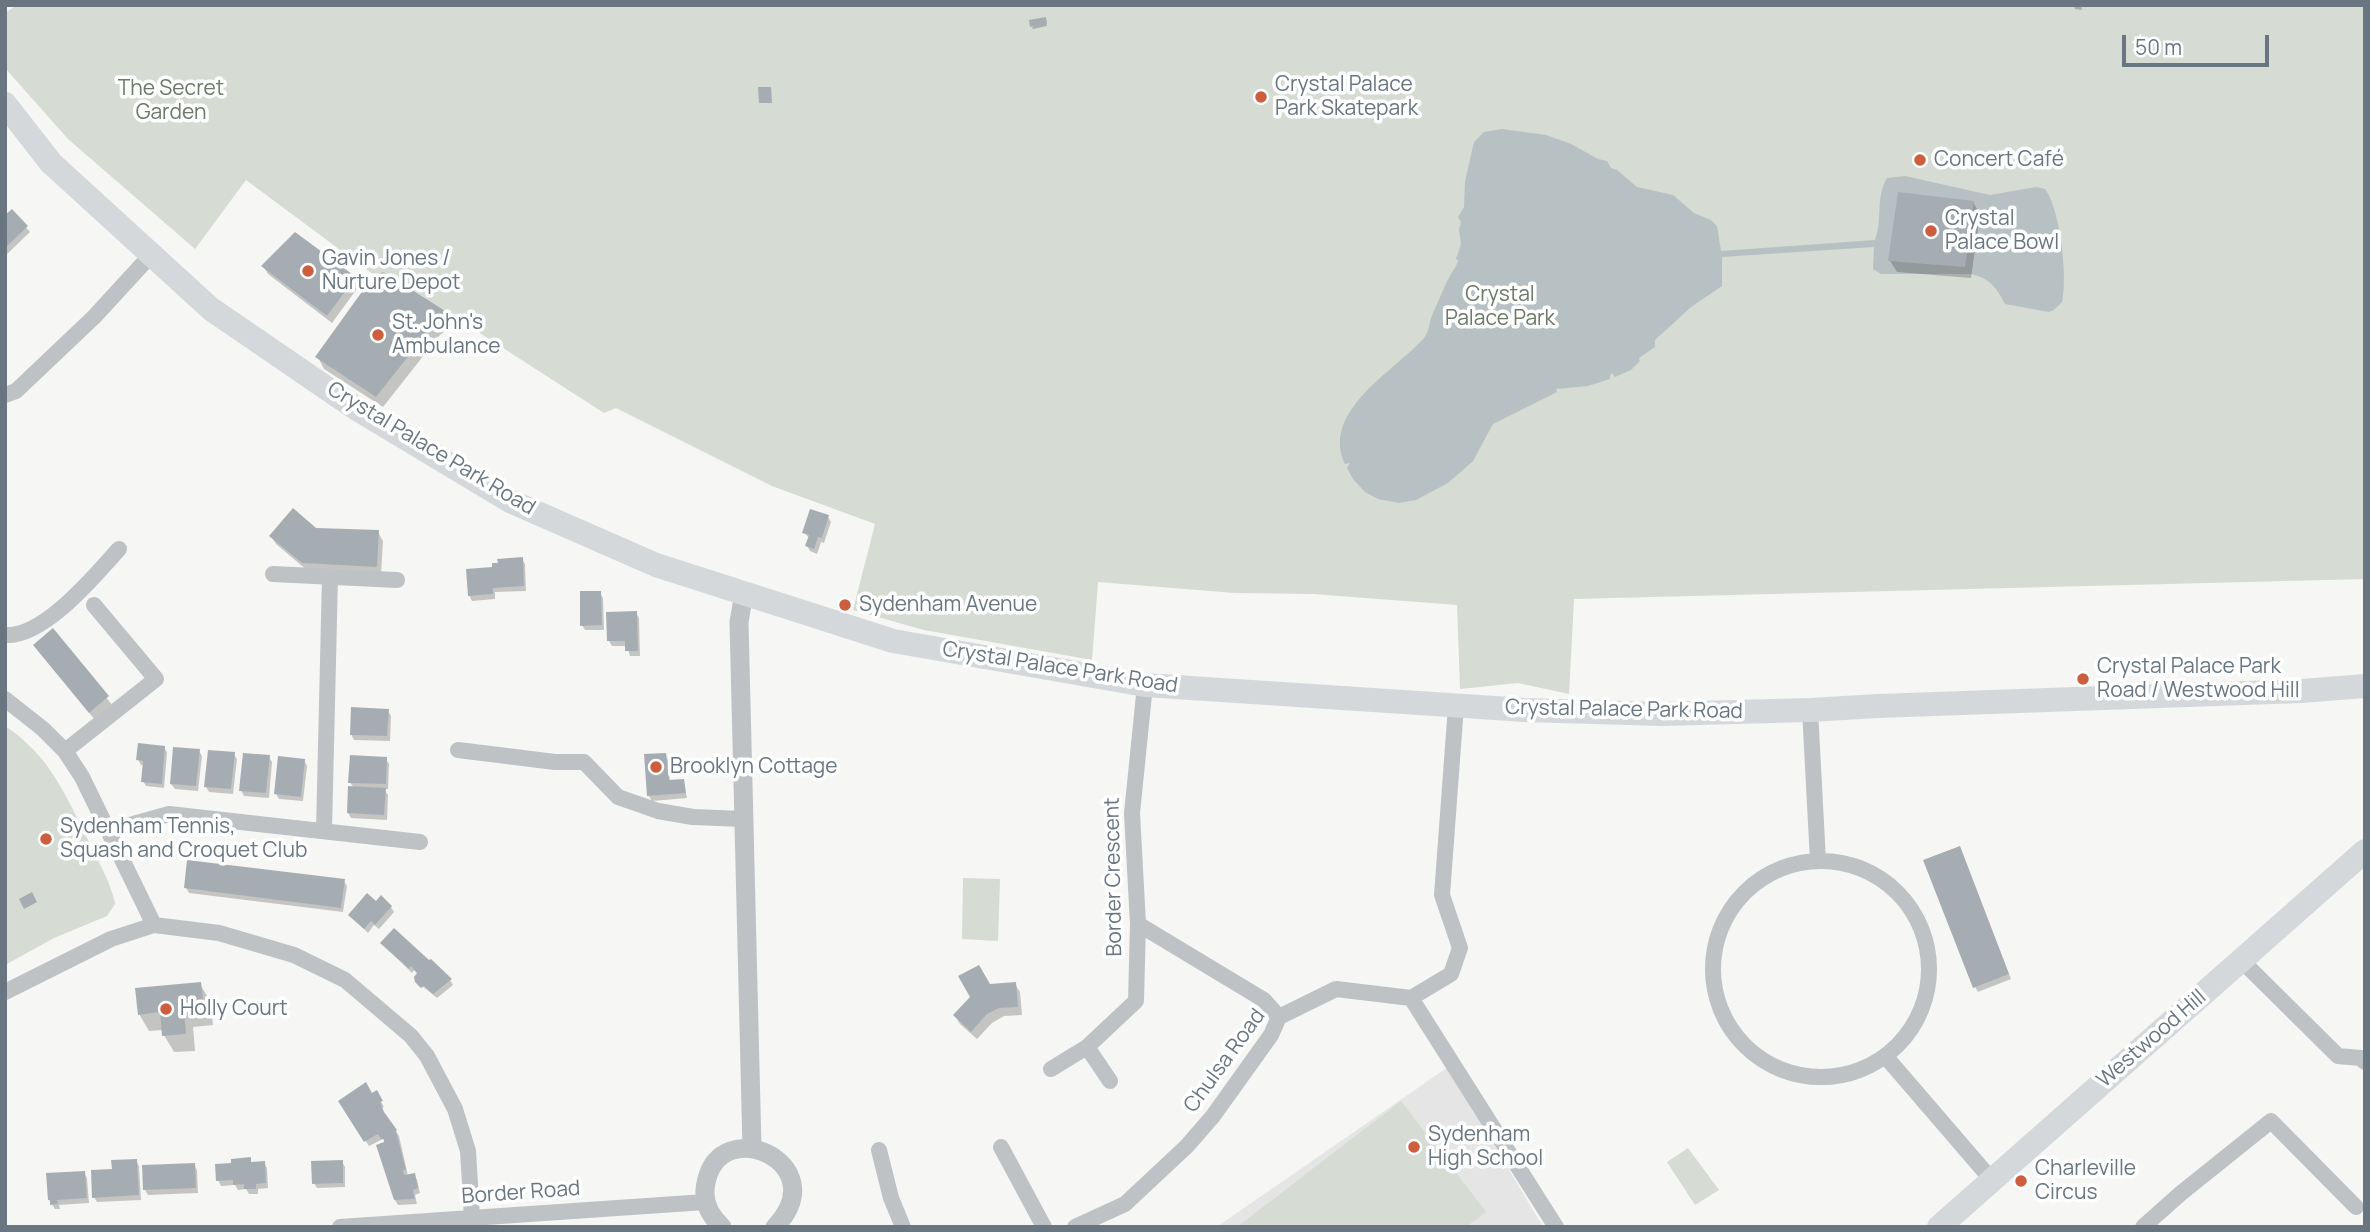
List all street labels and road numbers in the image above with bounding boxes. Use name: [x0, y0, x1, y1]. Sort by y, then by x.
street label: Crystal Palace Park Road: [323, 377, 539, 521]
street label: Crystal Palace Park Road: [941, 637, 1179, 699]
street label: Crystal Palace Park Road: [1505, 695, 1743, 725]
street label: Border Crescent: [1100, 797, 1128, 957]
street label: Westwood Hill: [2092, 985, 2212, 1093]
street label: Chulsa Road: [1179, 1004, 1271, 1118]
street label: Border Road: [461, 1176, 581, 1210]

